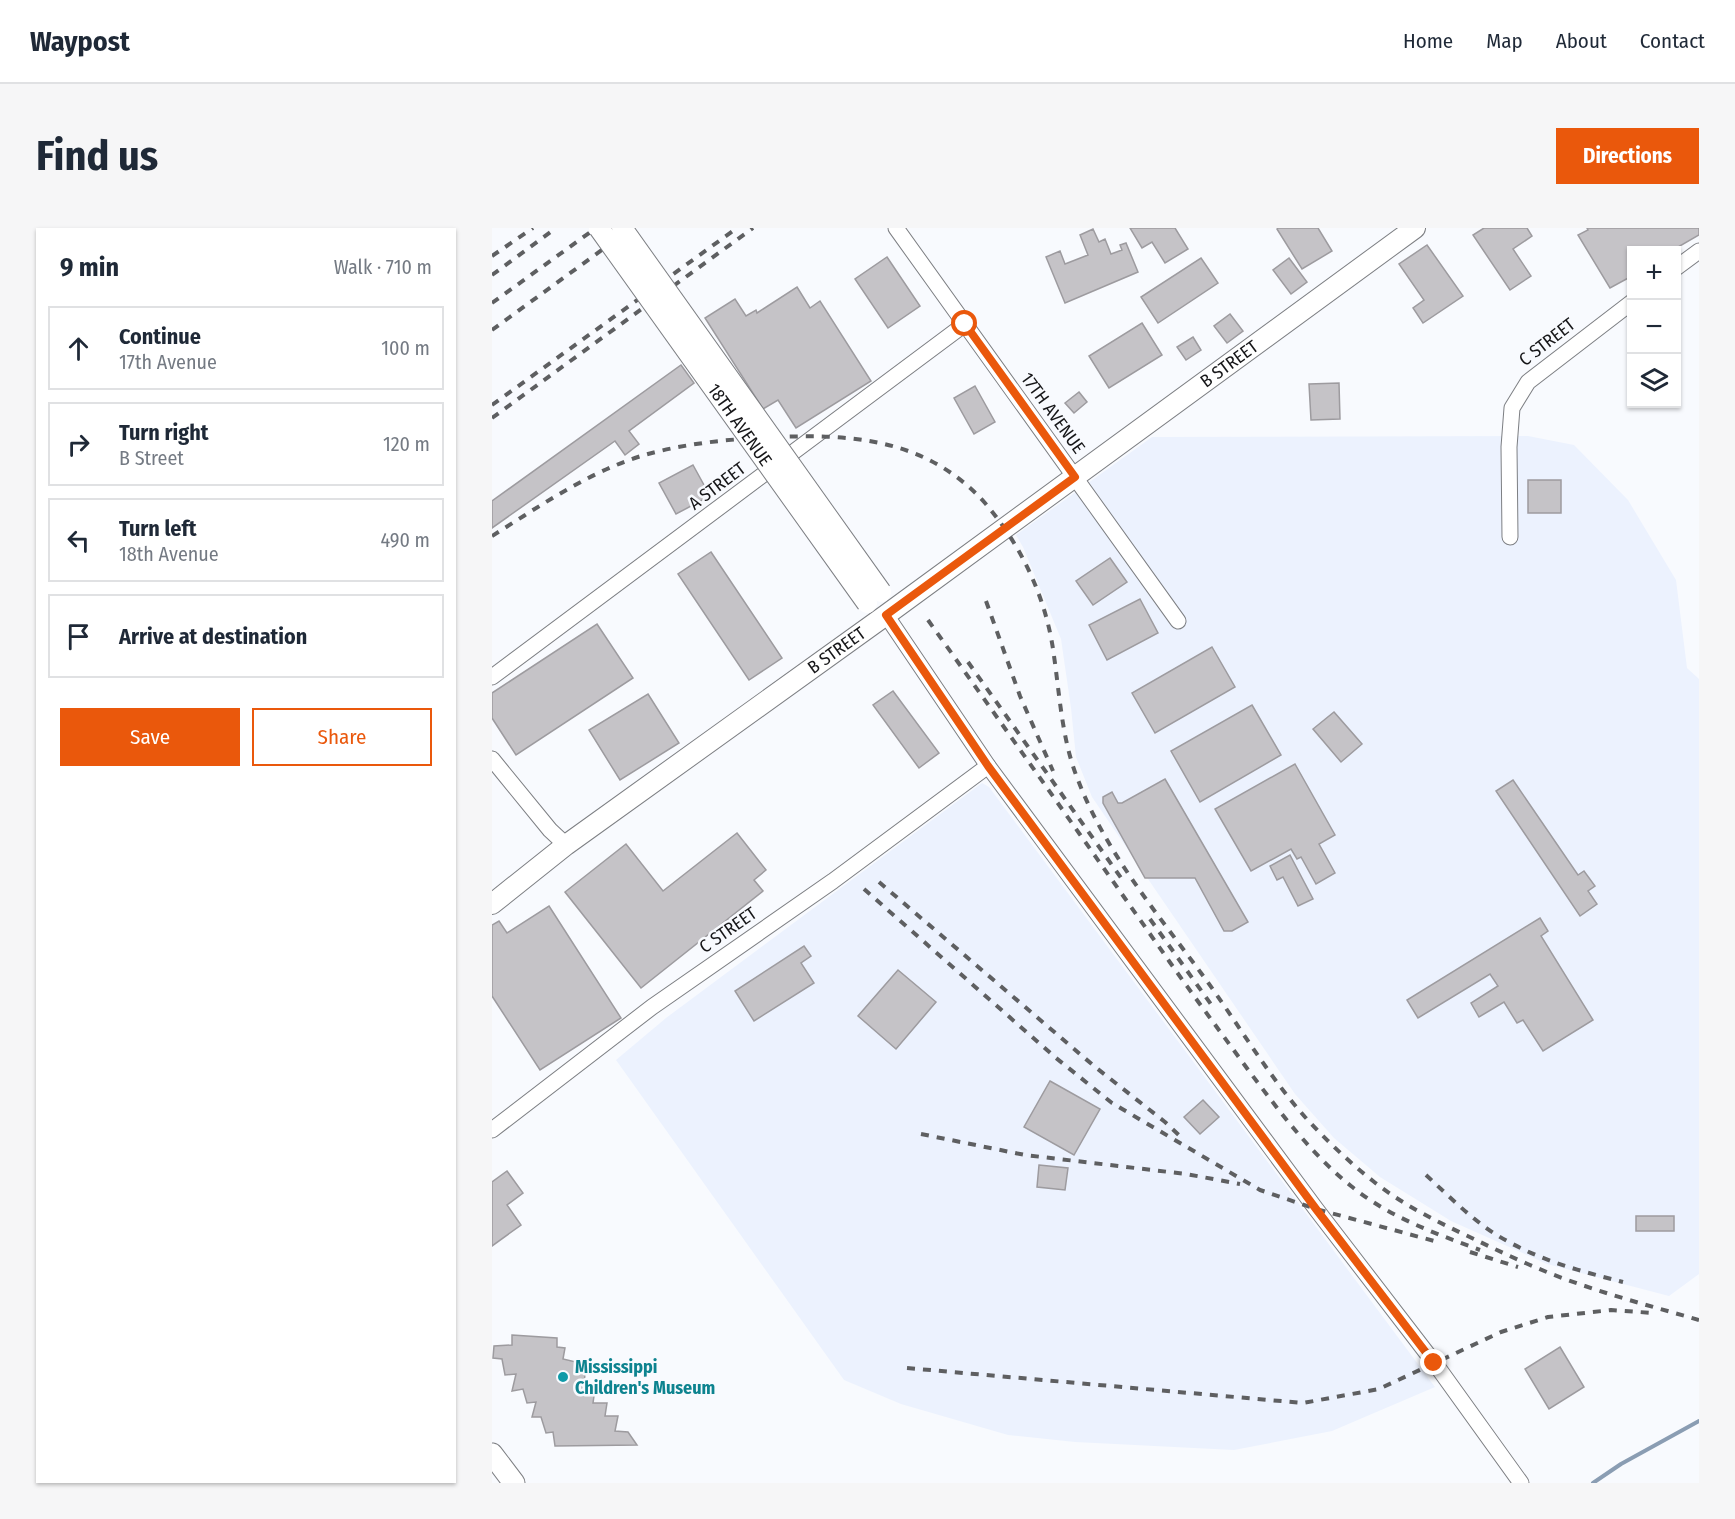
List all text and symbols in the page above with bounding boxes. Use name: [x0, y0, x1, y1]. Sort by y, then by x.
text: Waypost: [30, 25, 130, 58]
text: Home: [1403, 28, 1453, 54]
text: Map: [1486, 28, 1523, 54]
text: About: [1556, 28, 1607, 54]
text: Contact: [1640, 28, 1705, 54]
button: Directions: [1556, 128, 1699, 184]
text: Find us: [36, 131, 158, 181]
map controls: [1627, 246, 1681, 408]
button: +: [1627, 246, 1681, 300]
text: 9 min: [60, 252, 119, 283]
text: Walk · 710 m: [334, 255, 432, 279]
button: −: [1627, 300, 1681, 354]
route start: [951, 310, 977, 336]
street label: C STREET: [1515, 313, 1580, 371]
text: Continue: [119, 323, 201, 350]
icon: ahead: [62, 332, 95, 365]
street label: B STREET: [1196, 335, 1263, 392]
text: 100 m: [381, 336, 430, 360]
text: 17th Avenue: [119, 350, 217, 374]
button: layers: [1627, 354, 1681, 408]
street label: 17TH AVENUE: [1016, 368, 1090, 458]
street label: 18TH AVENUE: [703, 379, 777, 470]
text: Turn right: [119, 419, 208, 446]
icon: right: [62, 428, 95, 461]
text: 120 m: [383, 432, 430, 456]
text: B Street: [119, 446, 184, 470]
street label: A STREET: [684, 457, 750, 515]
text: Turn left: [119, 515, 197, 542]
icon: left: [62, 524, 95, 557]
text: 490 m: [380, 528, 430, 552]
text: 18th Avenue: [119, 542, 219, 566]
icon: arrive: [62, 620, 95, 653]
street label: B STREET: [803, 622, 870, 679]
text: Arrive at destination: [119, 623, 307, 650]
button: Save: [60, 708, 240, 766]
button: Share: [252, 708, 432, 766]
street label: C STREET: [695, 902, 762, 958]
route end: [1420, 1349, 1446, 1375]
place label: Mississippi Children's Museum: [575, 1356, 715, 1399]
marker: Mississippi Children's Museum: [556, 1370, 570, 1384]

